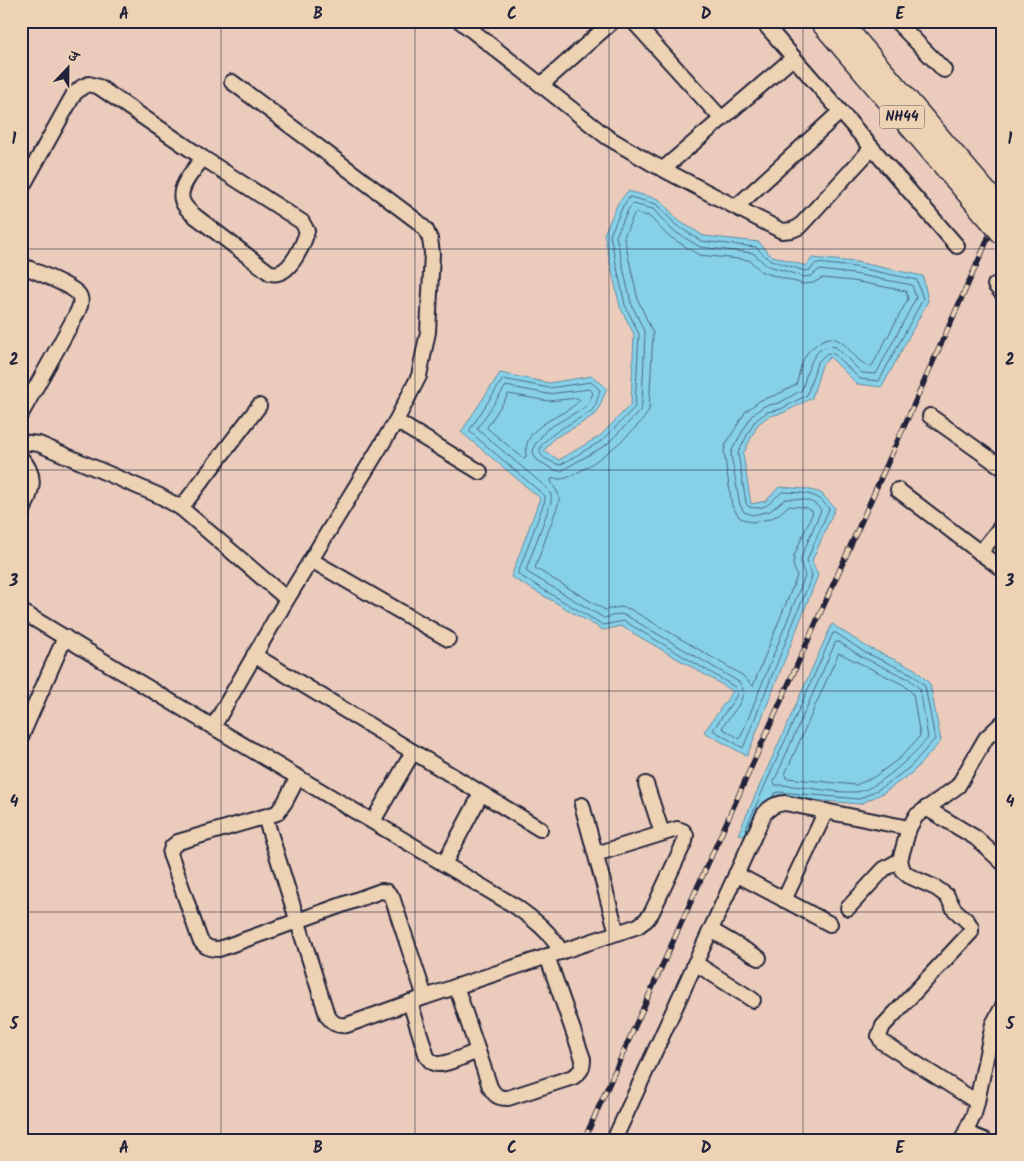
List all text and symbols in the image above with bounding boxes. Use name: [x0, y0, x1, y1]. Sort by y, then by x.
text: A: [119, 2, 129, 27]
text: B: [313, 2, 323, 27]
text: C: [507, 2, 517, 27]
text: D: [701, 2, 712, 27]
text: E: [896, 2, 906, 27]
north arrow: [42, 42, 92, 92]
text: उ: [64, 45, 84, 70]
road number: NH44: [880, 105, 924, 128]
text: 1: [12, 127, 17, 152]
text: 1: [1008, 127, 1013, 152]
text: 2: [9, 348, 19, 373]
text: 2: [1005, 348, 1015, 373]
text: 3: [9, 569, 19, 594]
text: 3: [1005, 569, 1015, 594]
text: 4: [10, 790, 19, 815]
text: 4: [1006, 790, 1015, 815]
text: 5: [9, 1012, 20, 1037]
text: 5: [1005, 1012, 1016, 1037]
text: A: [119, 1136, 129, 1161]
text: B: [313, 1136, 323, 1161]
text: C: [507, 1136, 517, 1161]
text: D: [701, 1136, 712, 1161]
text: E: [896, 1136, 906, 1161]

